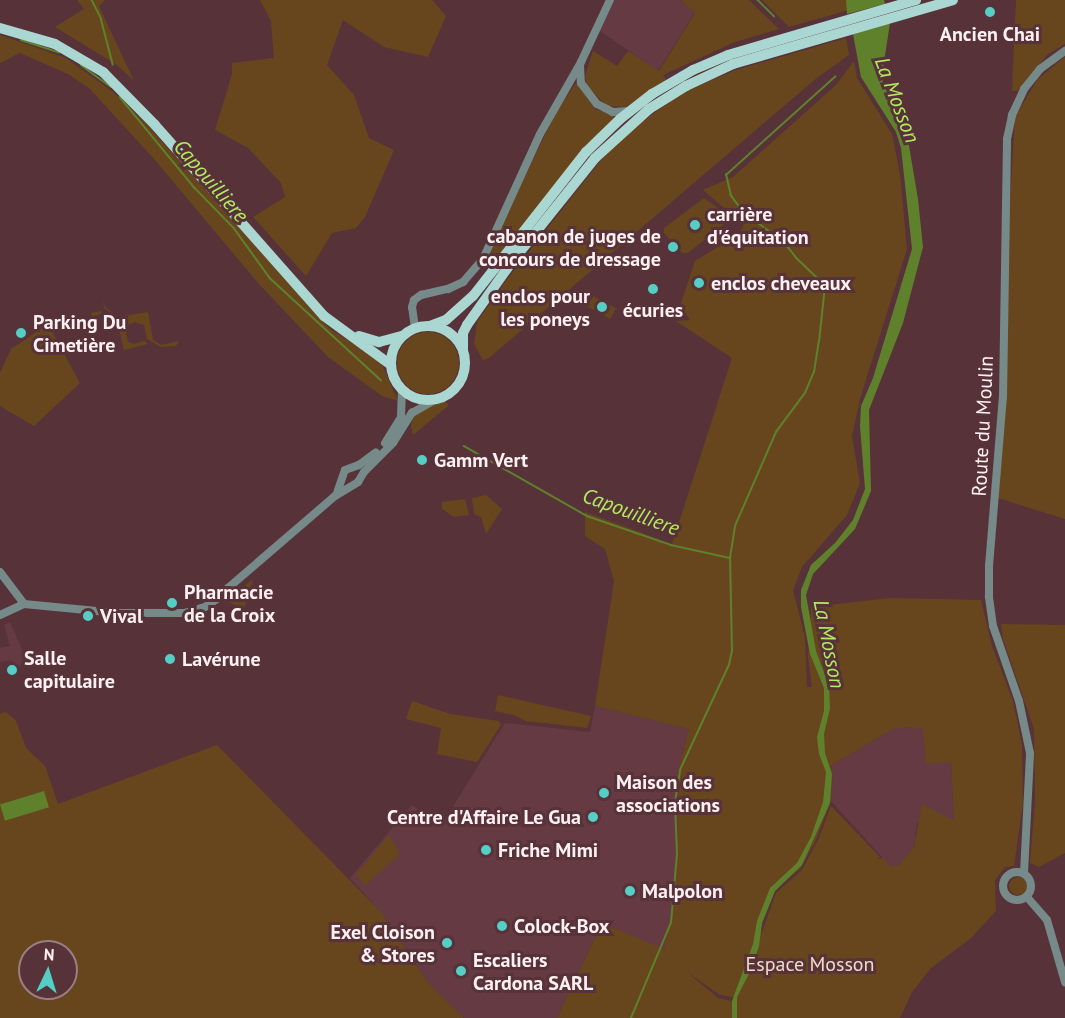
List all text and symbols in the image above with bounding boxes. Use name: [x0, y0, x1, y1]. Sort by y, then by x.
marker: Ancien Chai: [983, 5, 997, 19]
place label: Ancien Chai: [940, 22, 1040, 46]
water label: La Mosson: [869, 54, 925, 146]
water label: Capouilliere: [168, 135, 254, 227]
place label: carrière d'équitation: [707, 202, 809, 249]
marker: carrière d'équitation: [688, 218, 702, 232]
place label: cabanon de juges de concours de dressage: [479, 224, 661, 271]
marker: cabanon de juges de concours de dressage: [666, 240, 680, 254]
place label: enclos cheveaux: [711, 271, 851, 295]
marker: enclos cheveaux: [692, 276, 706, 290]
marker: écuries: [646, 282, 660, 296]
place label: enclos pour les poneys: [491, 284, 590, 331]
place label: écuries: [623, 298, 683, 322]
marker: enclos pour les poneys: [595, 300, 609, 314]
place label: Parking Du Cimetière: [33, 310, 126, 357]
marker: Parking Du Cimetière: [14, 326, 28, 340]
street label: Route du Moulin: [967, 355, 999, 497]
place label: Gamm Vert: [434, 448, 529, 472]
marker: Gamm Vert: [415, 453, 429, 467]
water label: Capouilliere: [579, 483, 683, 541]
place label: Pharmacie de la Croix: [184, 580, 275, 627]
marker: Pharmacie de la Croix: [165, 596, 179, 610]
water label: La Mosson: [808, 597, 850, 691]
place label: Vival: [100, 604, 143, 628]
marker: Vival: [81, 609, 95, 623]
place label: Salle capitulaire: [24, 646, 115, 693]
place label: Lavérune: [182, 647, 261, 671]
marker: Lavérune: [163, 652, 177, 666]
marker: Salle capitulaire: [5, 663, 19, 677]
place label: Maison des associations: [616, 770, 720, 817]
marker: Maison des associations: [597, 786, 611, 800]
place label: Centre d'Affaire Le Gua: [387, 805, 581, 829]
marker: Centre d'Affaire Le Gua: [586, 810, 600, 824]
place label: Friche Mimi: [498, 838, 598, 862]
marker: Friche Mimi: [479, 843, 493, 857]
place label: Malpolon: [642, 879, 723, 903]
marker: Malpolon: [623, 884, 637, 898]
place label: Colock-Box: [514, 914, 609, 938]
marker: Colock-Box: [495, 919, 509, 933]
place label: Exel Cloison & Stores: [330, 920, 435, 967]
marker: Exel Cloison & Stores: [440, 936, 454, 950]
north arrow: [18, 940, 78, 1000]
text: N: [43, 944, 55, 964]
place label: Escaliers Cardona SARL: [473, 948, 593, 995]
park label: Espace Mosson: [746, 952, 874, 976]
marker: Escaliers Cardona SARL: [454, 964, 468, 978]

